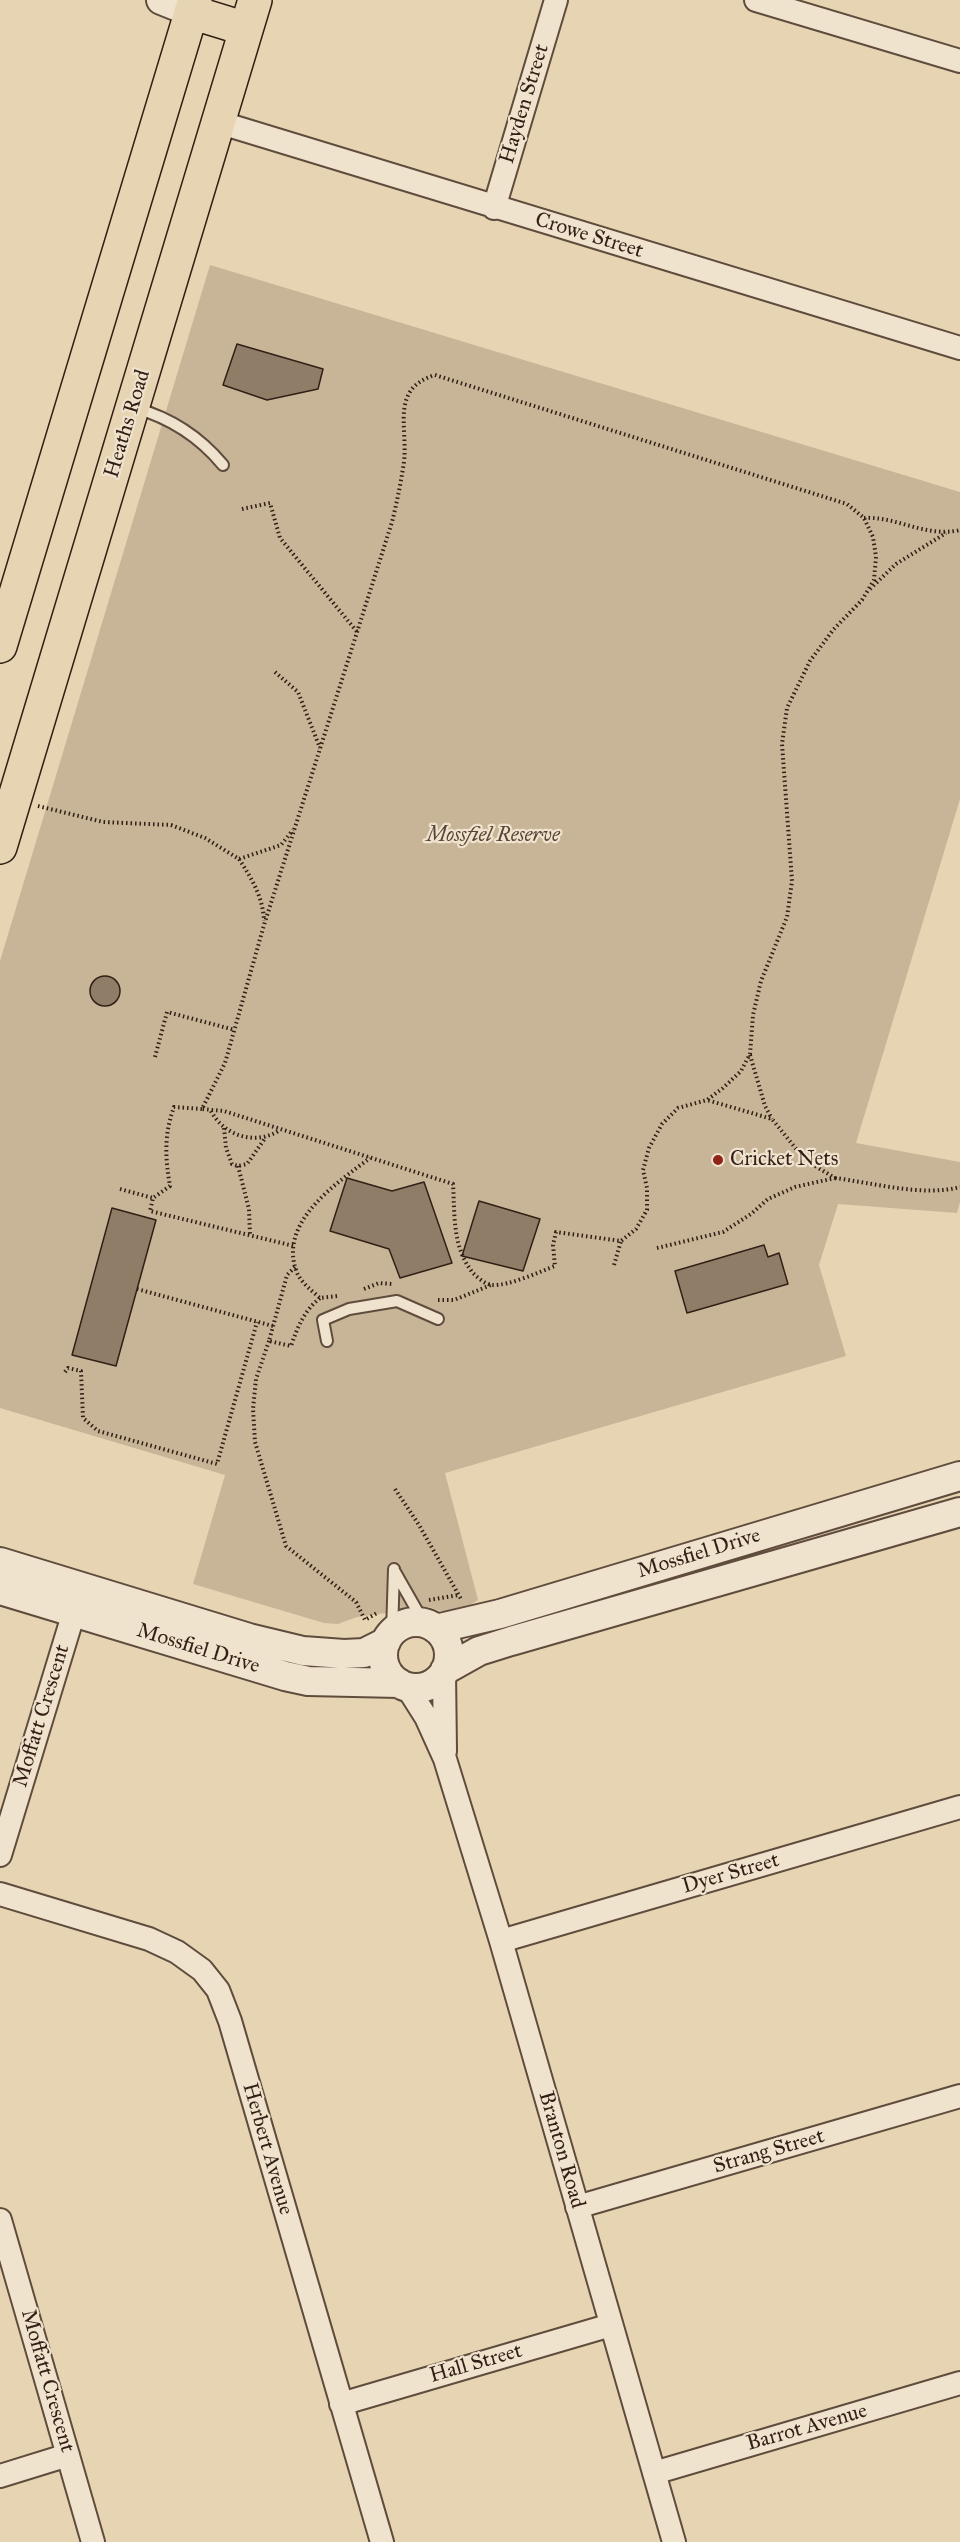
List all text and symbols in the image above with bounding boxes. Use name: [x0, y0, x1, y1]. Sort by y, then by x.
street label: Hayden Street: [495, 41, 555, 167]
street label: Crowe Street: [532, 208, 646, 264]
street label: Heaths Road: [100, 367, 156, 481]
park label: Mossfiel Reserve: [426, 823, 560, 849]
place label: Cricket Nets: [730, 1147, 838, 1173]
marker: Cricket Nets: [711, 1153, 725, 1167]
street label: Mossfiel Drive: [635, 1523, 763, 1585]
street label: Mossfiel Drive: [134, 1618, 262, 1680]
street label: Moffatt Crescent: [8, 1642, 76, 1790]
street label: Dyer Street: [680, 1848, 782, 1900]
street label: Herbert Avenue: [236, 2080, 298, 2218]
street label: Branton Road: [532, 2089, 590, 2211]
street label: Strang Street: [711, 2124, 827, 2180]
street label: Moffatt Crescent: [15, 2307, 79, 2455]
street label: Hall Street: [427, 2339, 525, 2389]
street label: Barrot Avenue: [744, 2399, 870, 2457]

